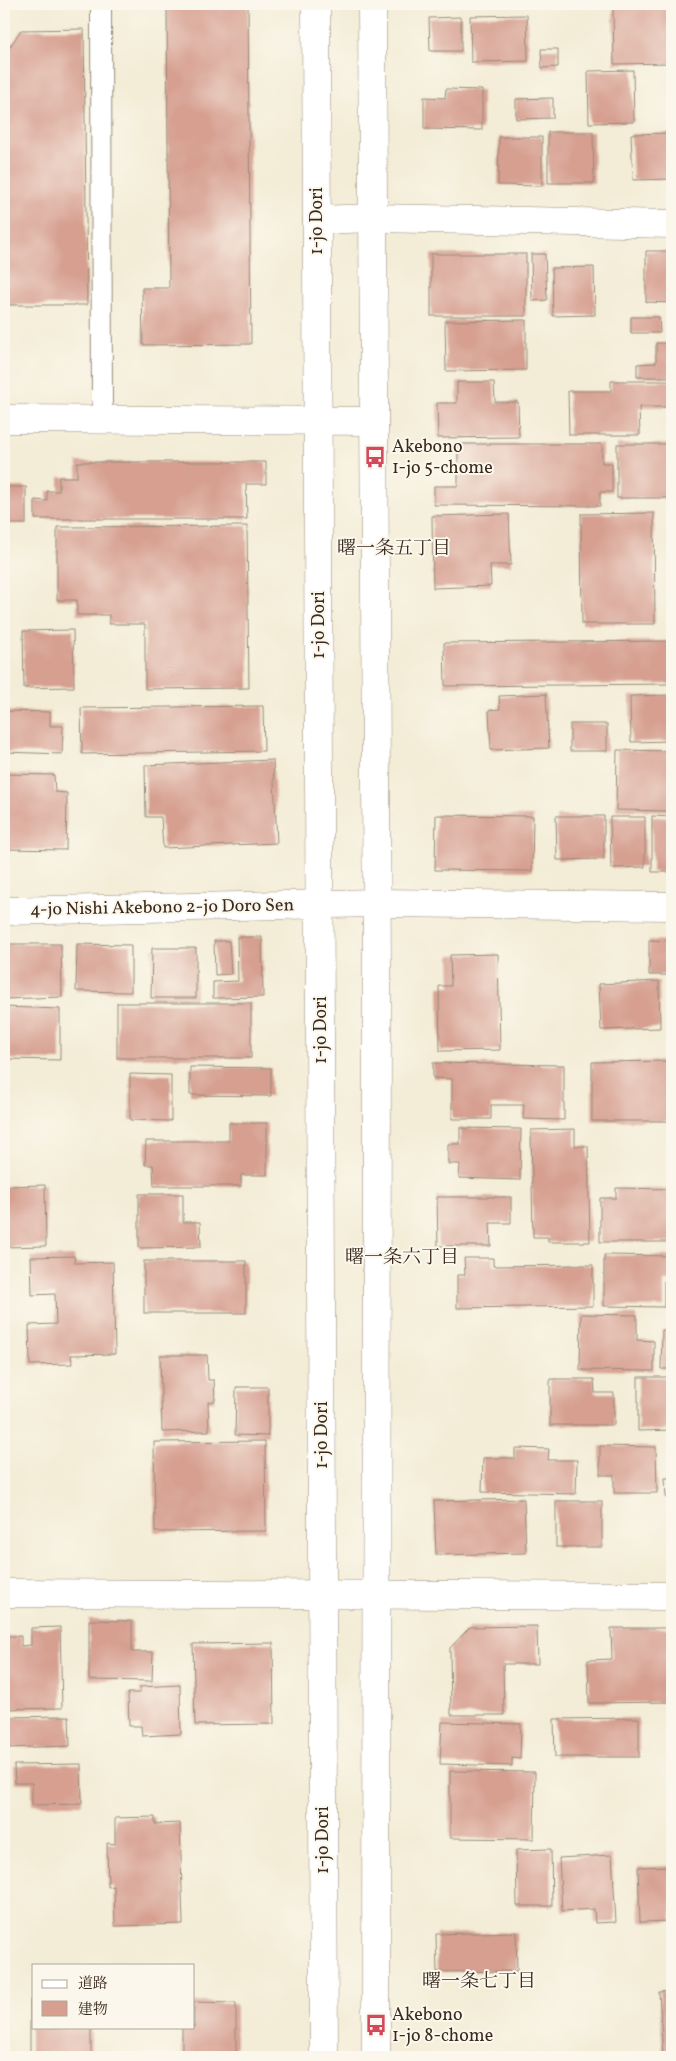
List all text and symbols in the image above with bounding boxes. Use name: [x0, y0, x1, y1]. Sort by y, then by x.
street label: 1-jo Dori: [305, 187, 330, 255]
place label: Akebono 1-jo 5-chome: [392, 435, 493, 481]
bus stop icon: Akebono 1-jo 5-chome: [362, 444, 388, 470]
district label: 曙一条五丁目: [337, 536, 451, 562]
street label: 1-jo Dori: [307, 591, 332, 659]
street label: 4-jo Nishi Akebono 2-jo Doro Sen: [30, 893, 295, 923]
street label: 1-jo Dori: [309, 996, 334, 1064]
district label: 曙一条六丁目: [345, 1245, 459, 1271]
street label: 1-jo Dori: [310, 1401, 335, 1469]
street label: 1-jo Dori: [311, 1806, 336, 1874]
legend: [32, 1964, 195, 2028]
district label: 曙一条七丁目: [422, 1969, 536, 1995]
text: 道路: [78, 1974, 108, 1995]
text: 建物: [78, 2000, 108, 2021]
place label: Akebono 1-jo 8-chome: [392, 2003, 493, 2049]
bus stop icon: Akebono 1-jo 8-chome: [363, 2012, 389, 2038]

